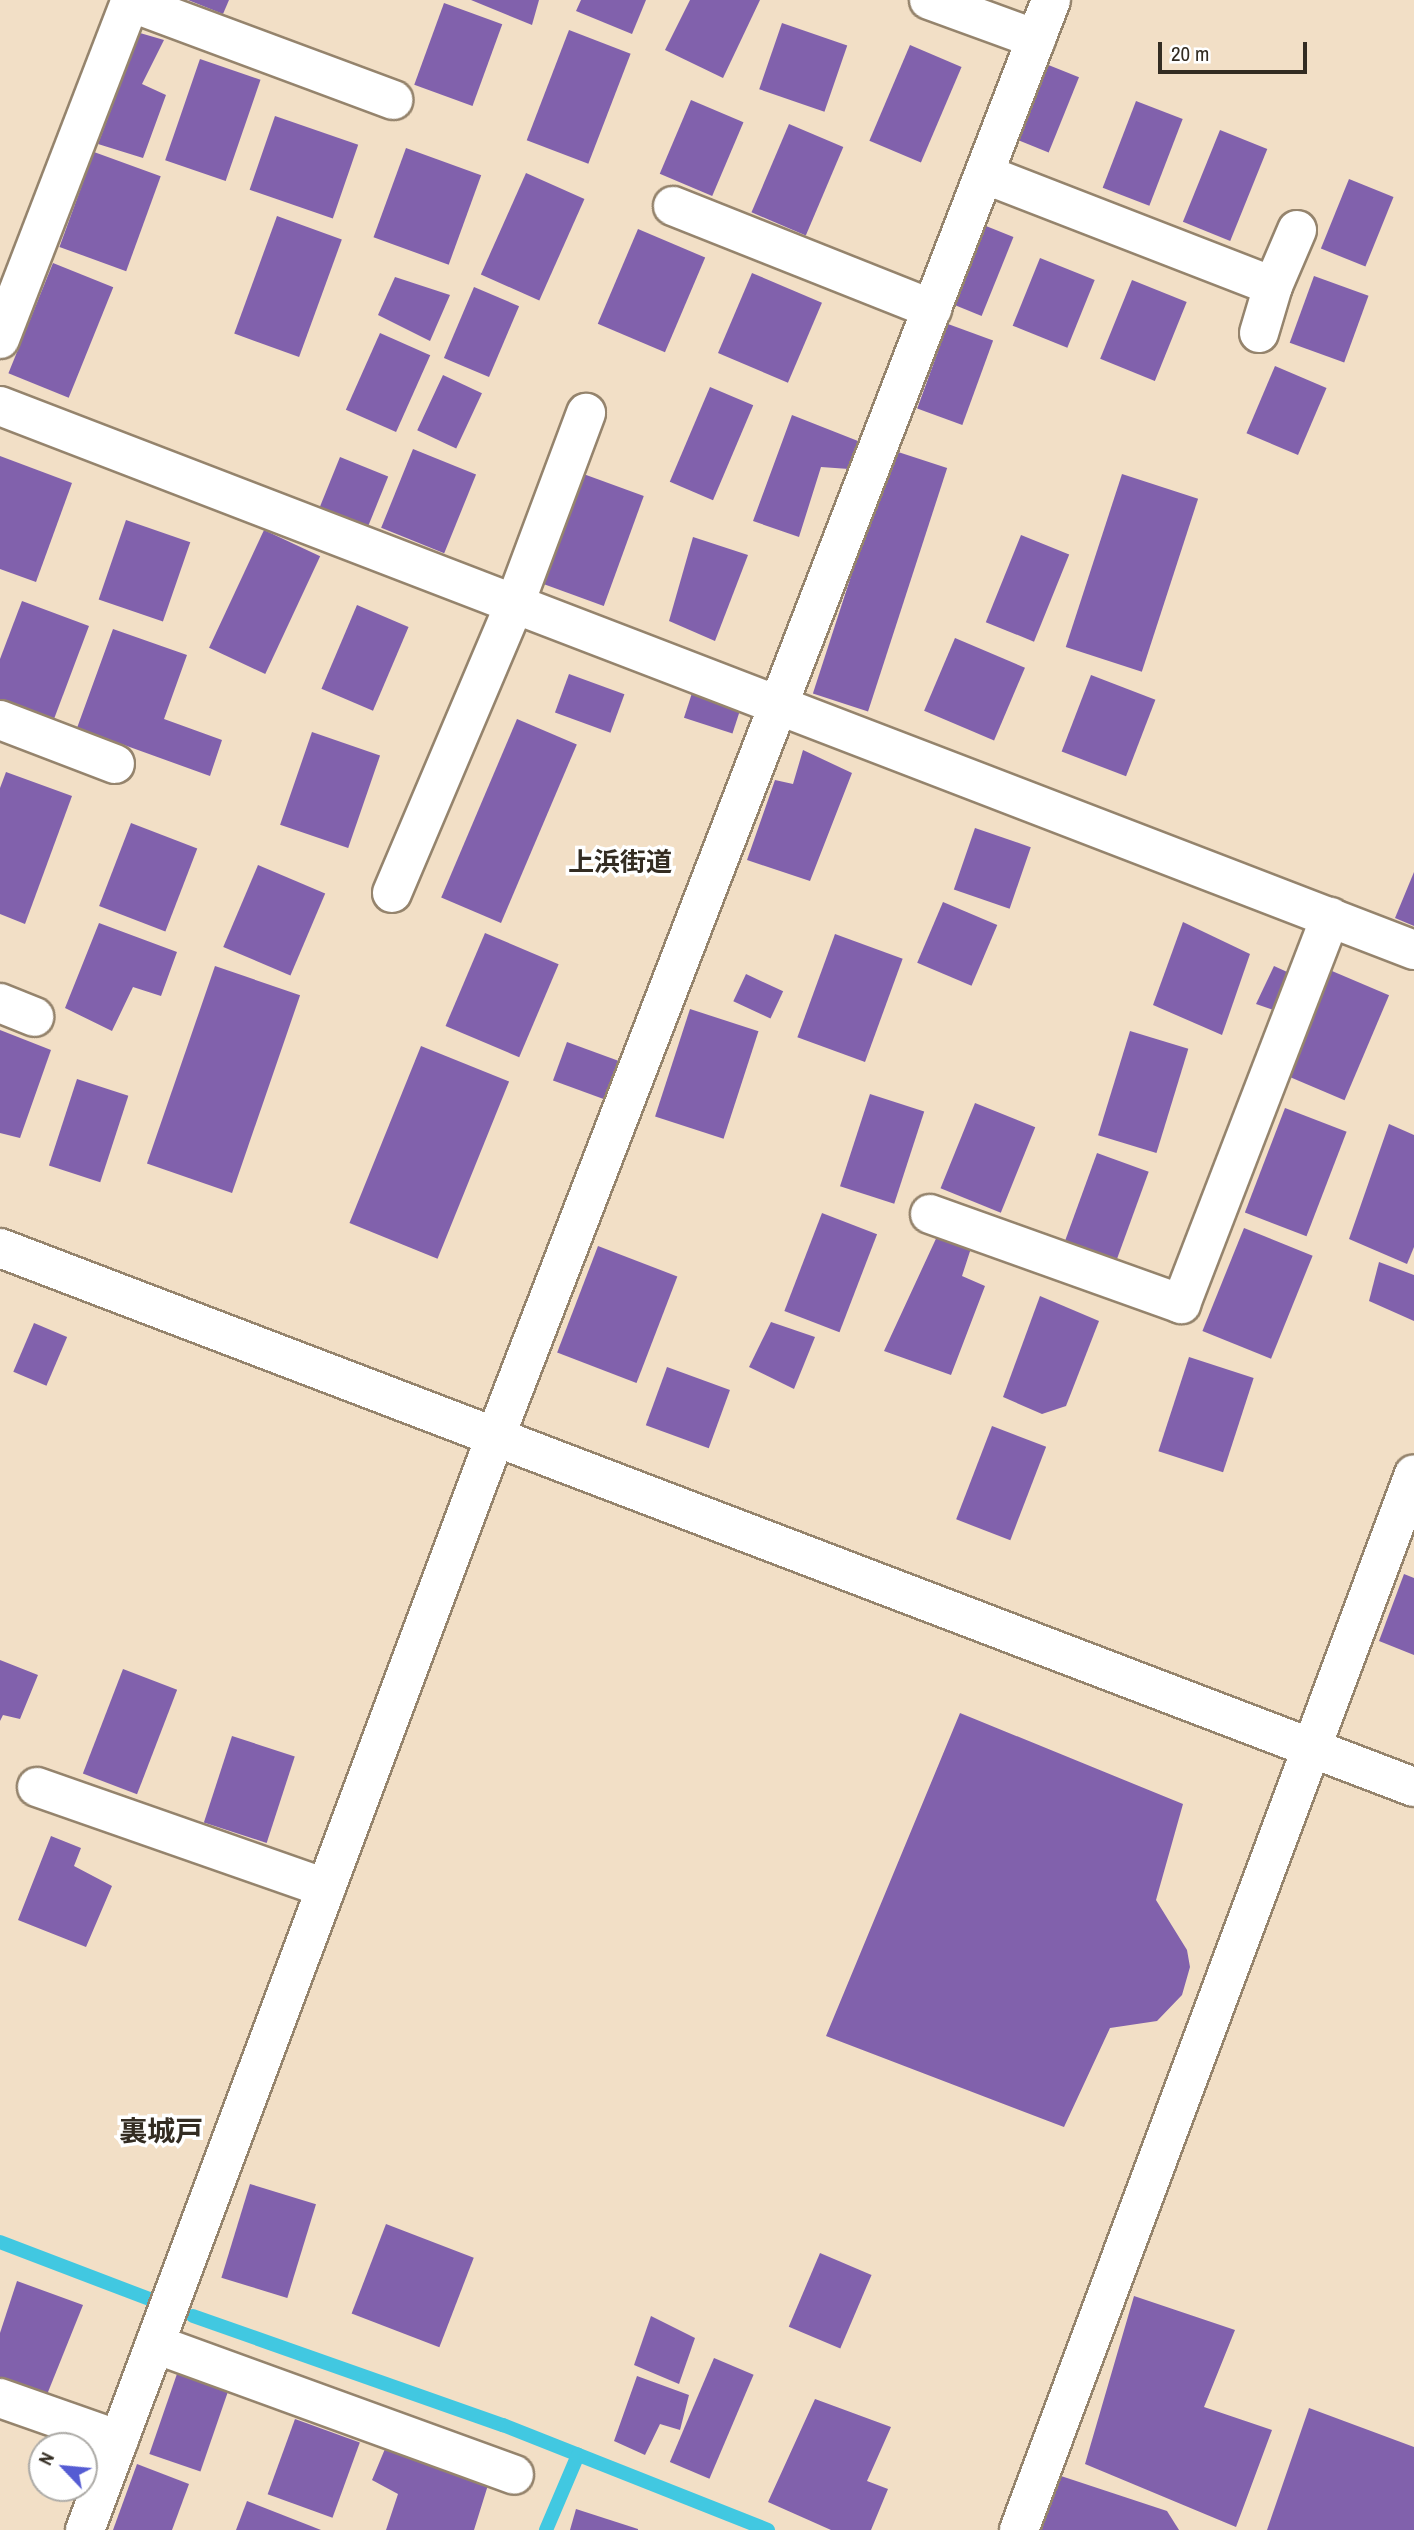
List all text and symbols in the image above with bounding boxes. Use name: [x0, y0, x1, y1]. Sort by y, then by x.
scale bar: [1162, 28, 1311, 72]
text: 20 m: [1171, 39, 1209, 68]
district label: 上浜街道: [568, 846, 672, 878]
district label: 裏城戸: [119, 2114, 203, 2148]
north arrow: [28, 2432, 98, 2502]
text: N: [32, 2448, 60, 2469]

